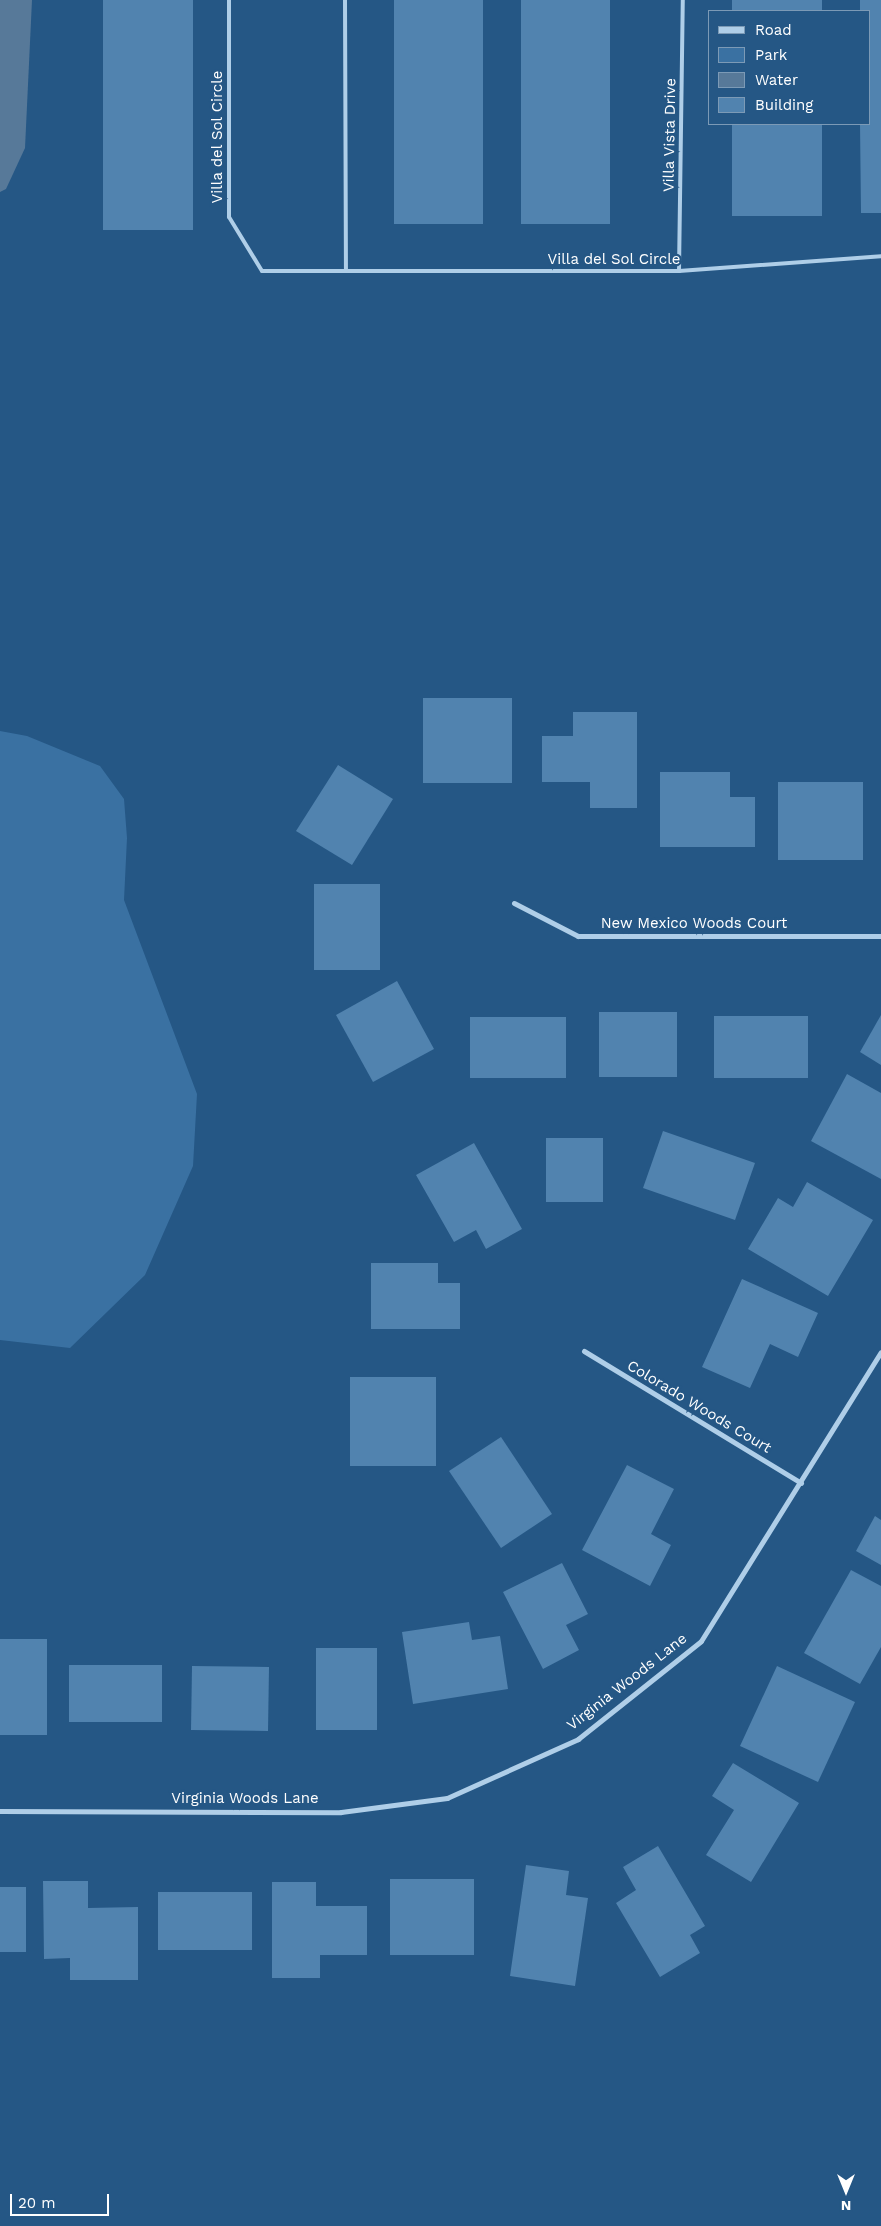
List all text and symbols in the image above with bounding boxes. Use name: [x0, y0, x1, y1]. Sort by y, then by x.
legend: [708, 10, 871, 125]
text: Road: [755, 21, 792, 39]
text: Park: [755, 46, 787, 64]
street label: Villa del Sol Circle: [209, 70, 227, 204]
text: Water: [755, 71, 798, 89]
street label: Villa Vista Drive: [660, 77, 680, 193]
text: Building: [755, 96, 813, 114]
street label: Villa del Sol Circle: [547, 251, 681, 269]
street label: New Mexico Woods Court: [600, 915, 788, 933]
street label: Colorado Woods Court: [623, 1357, 775, 1457]
street label: Virginia Woods Lane: [563, 1629, 691, 1735]
street label: Virginia Woods Lane: [171, 1790, 319, 1808]
north arrow: [821, 2166, 871, 2216]
scale bar: [12, 2184, 111, 2216]
text: 20 m: [18, 2194, 56, 2212]
text: N: [841, 2198, 851, 2214]

